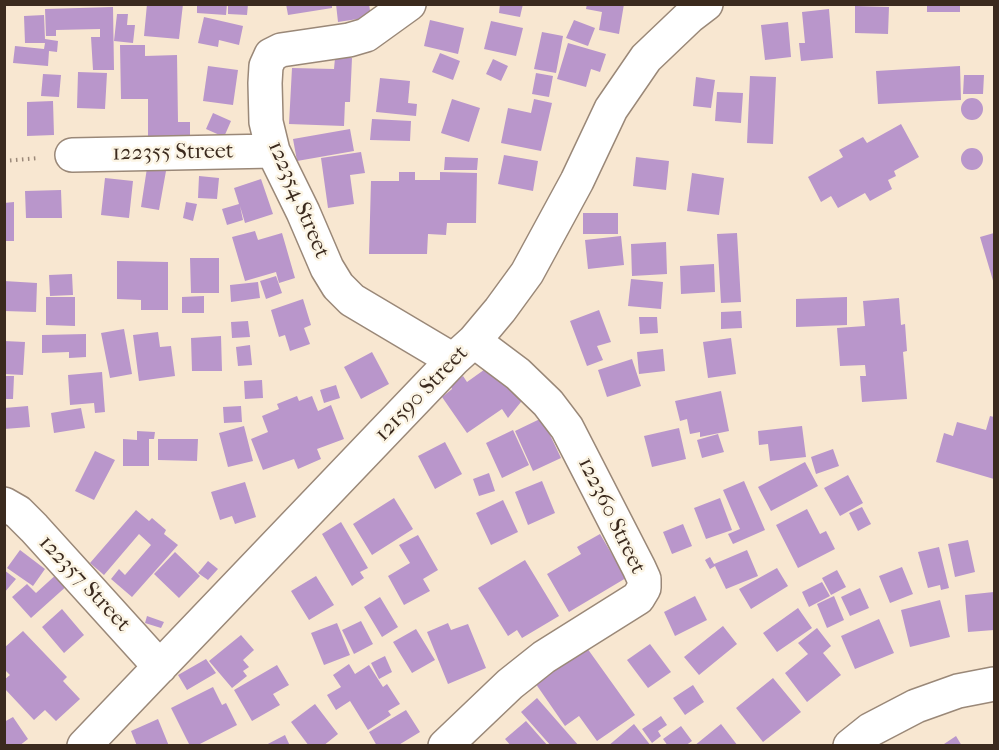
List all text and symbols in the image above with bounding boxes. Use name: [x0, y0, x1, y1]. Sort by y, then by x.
street label: 122354 Street: [261, 137, 335, 263]
street label: 122355 Street: [112, 139, 234, 167]
street label: 121590 Street: [370, 341, 474, 447]
street label: 122360 Street: [571, 453, 651, 579]
street label: 122357 Street: [33, 530, 135, 638]

